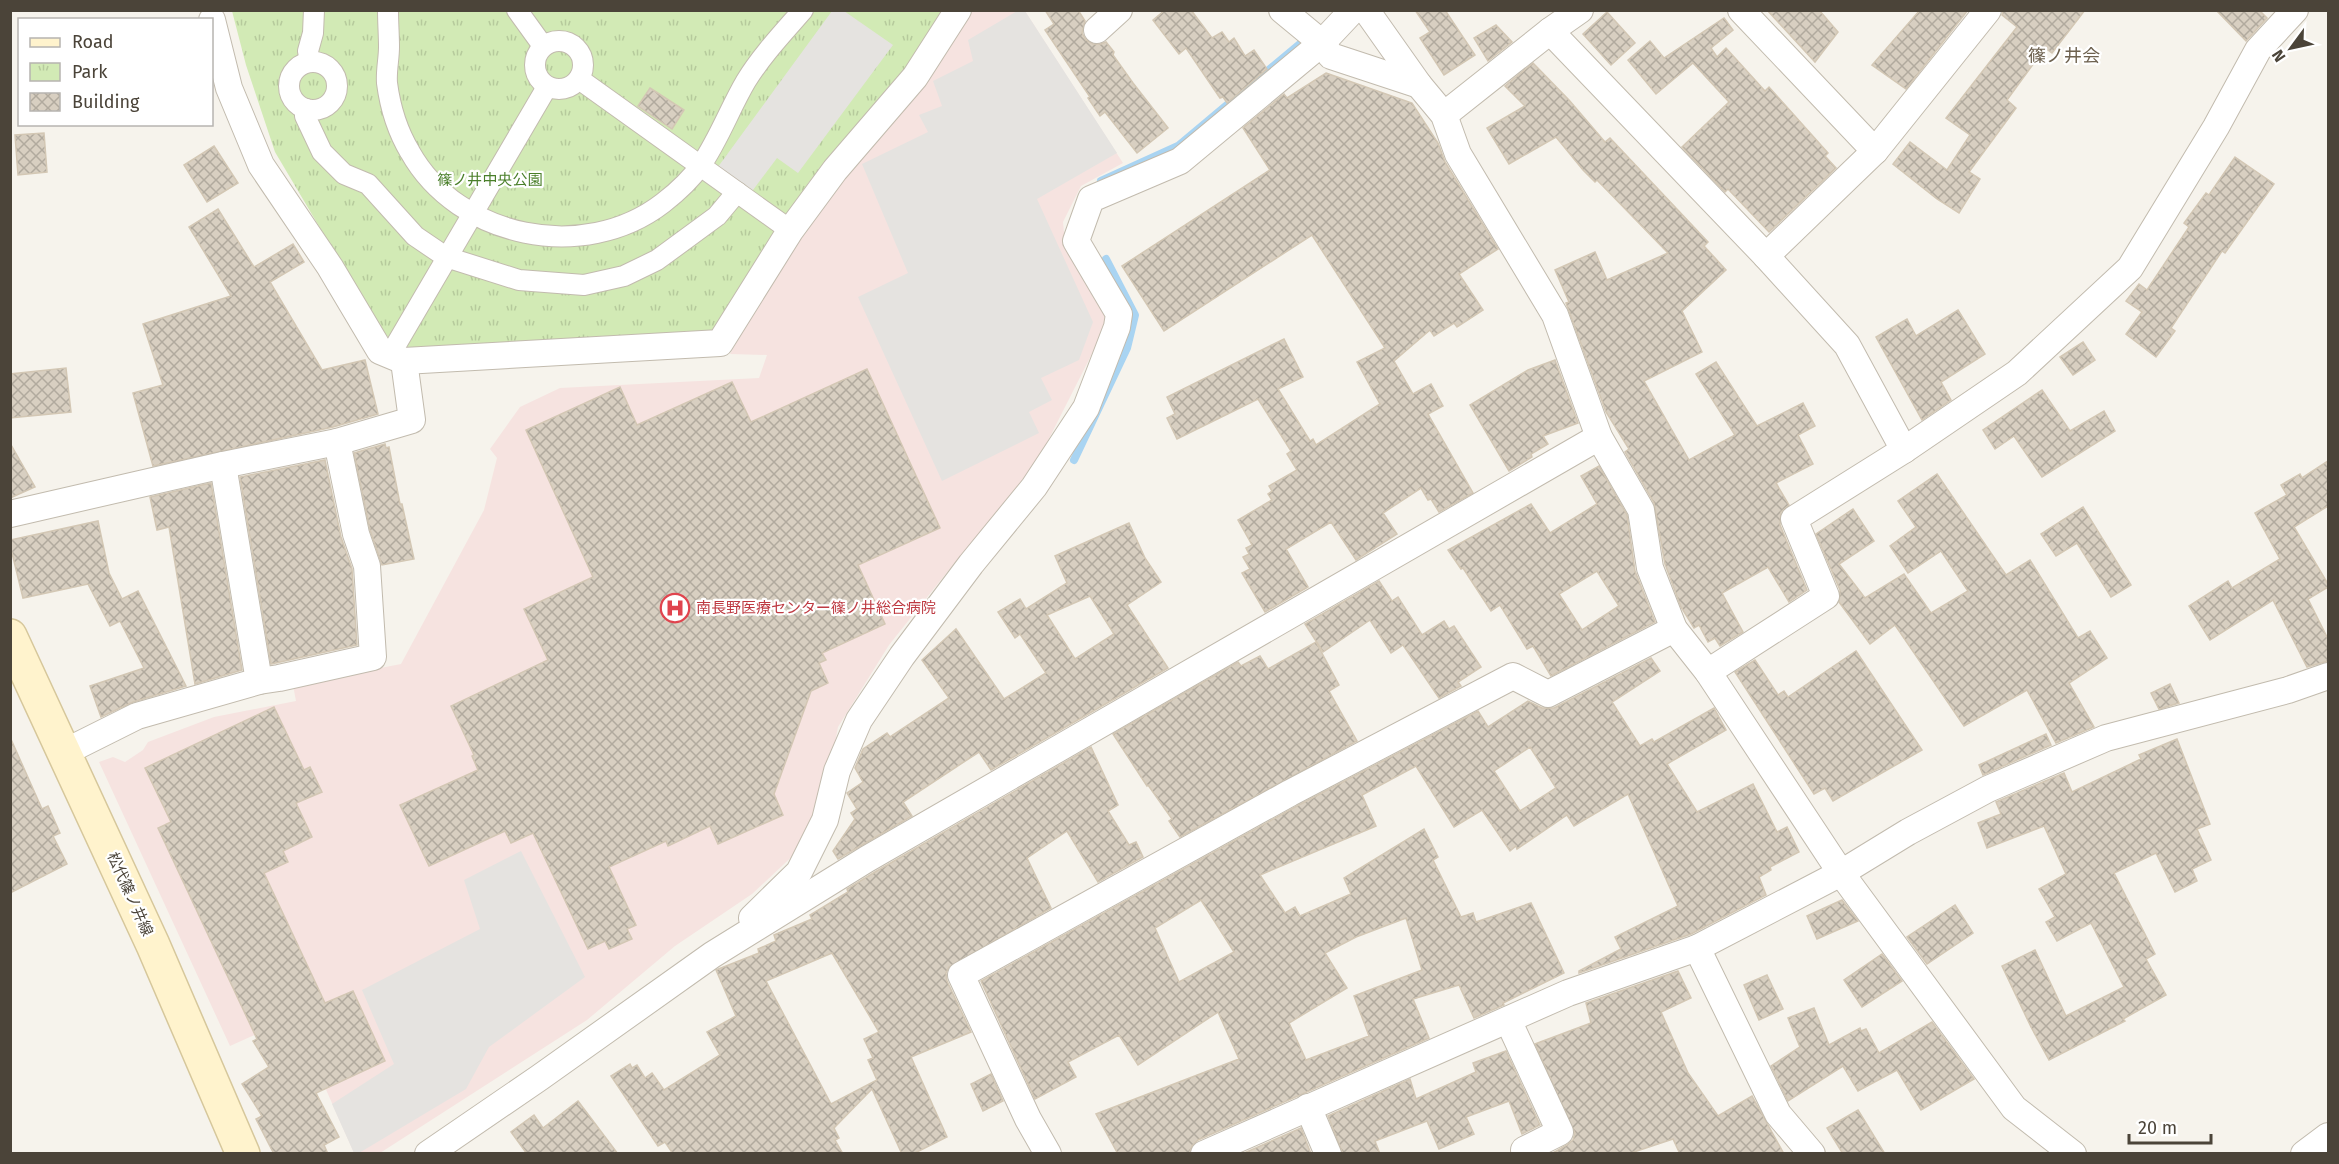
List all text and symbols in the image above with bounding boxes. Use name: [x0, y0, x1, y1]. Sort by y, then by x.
legend: [18, 18, 213, 126]
north arrow: [2261, 18, 2321, 78]
text: Road: [72, 31, 114, 53]
district label: 篠ノ井会: [2028, 45, 2100, 67]
text: N: [2268, 46, 2290, 66]
text: Park: [72, 61, 108, 83]
text: Building: [72, 91, 140, 113]
park label: 篠ノ井中央公園: [437, 171, 543, 189]
hospital icon: 南長野医療センター篠ノ井総合病院: [659, 592, 691, 624]
place label: 南長野医療センター篠ノ井総合病院: [696, 599, 936, 617]
street label: 松代篠ノ井線: [103, 849, 157, 939]
scale bar: [2129, 1107, 2212, 1145]
text: 20 m: [2138, 1117, 2177, 1139]

